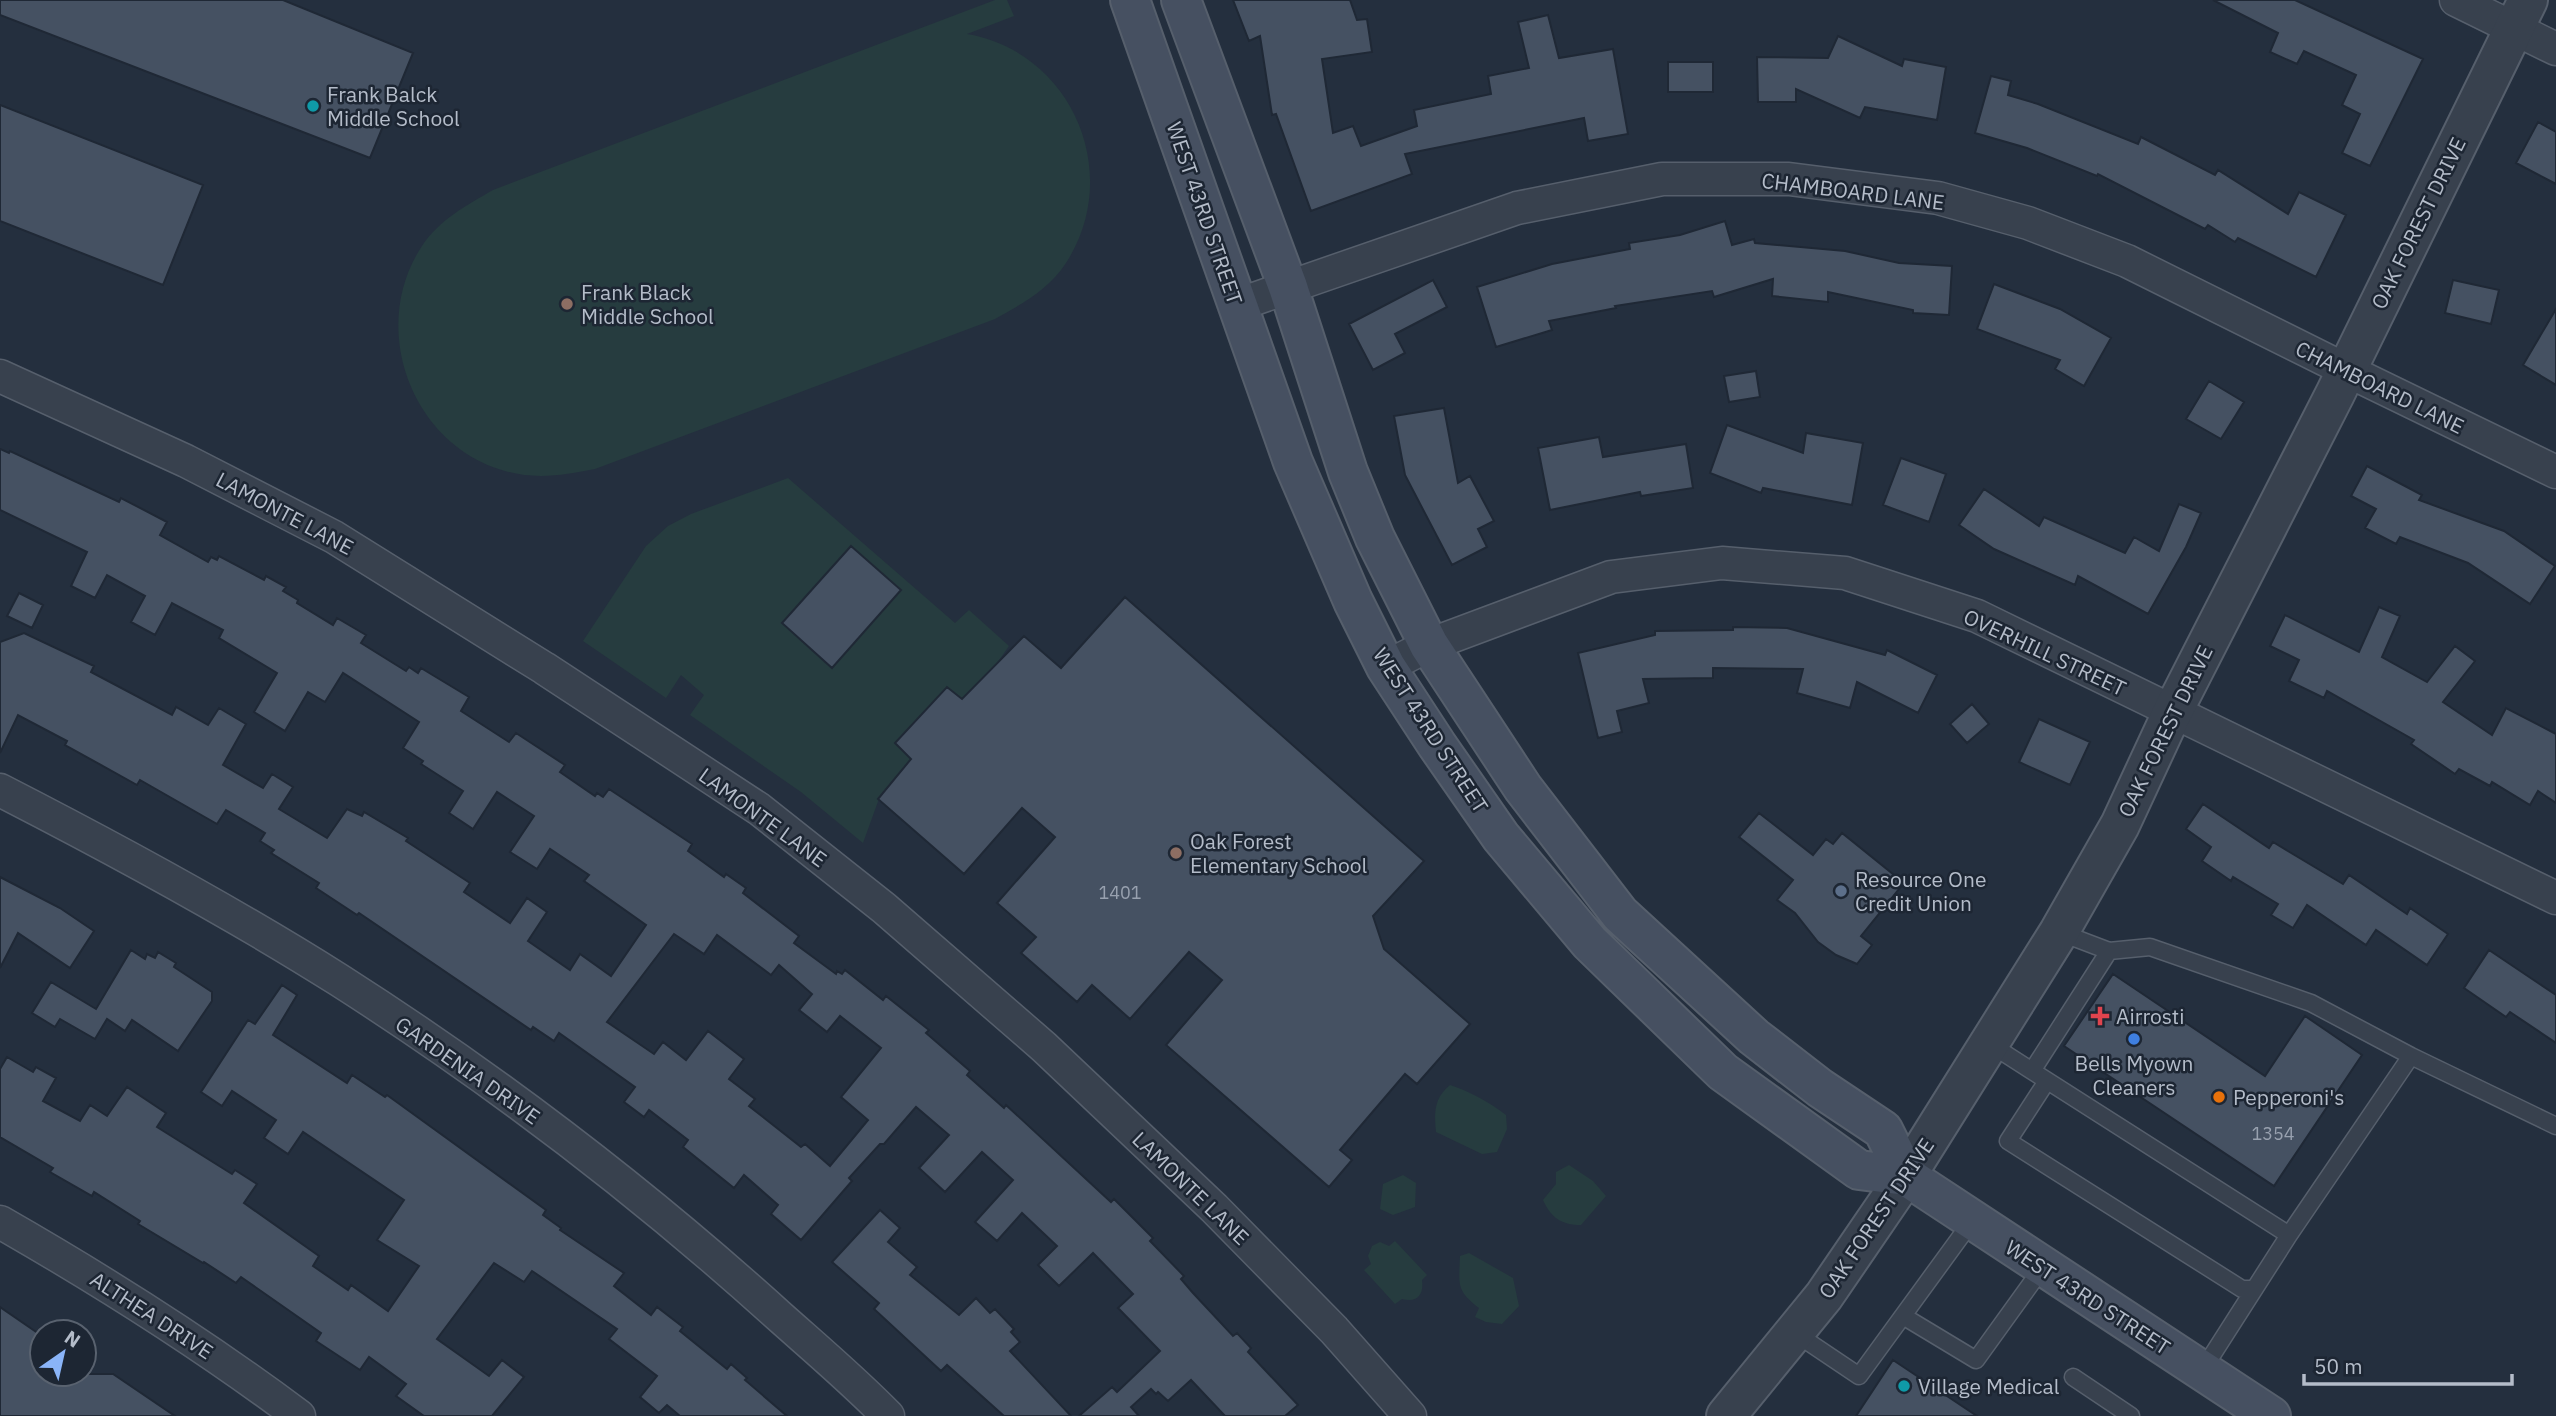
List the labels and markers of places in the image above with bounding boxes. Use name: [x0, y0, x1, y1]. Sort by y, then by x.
place label: Frank Balck Middle School: [327, 80, 460, 132]
marker: Frank Balck Middle School: [305, 98, 321, 114]
place label: Frank Black Middle School: [581, 278, 714, 330]
marker: Frank Black Middle School: [559, 296, 575, 312]
place label: Oak Forest Elementary School: [1190, 827, 1367, 879]
marker: Oak Forest Elementary School: [1168, 845, 1184, 861]
place label: Resource One Credit Union: [1855, 865, 1986, 917]
marker: Resource One Credit Union: [1833, 883, 1849, 899]
place label: Airrosti: [2116, 1002, 2184, 1030]
marker: Airrosti: [2090, 1006, 2110, 1026]
marker: Bells Myown Cleaners: [2126, 1031, 2142, 1047]
place label: Bells Myown Cleaners: [2075, 1049, 2193, 1101]
place label: Pepperoni's: [2233, 1083, 2345, 1111]
marker: Pepperoni's: [2211, 1089, 2227, 1105]
place label: Village Medical: [1918, 1372, 2060, 1400]
marker: Village Medical: [1896, 1378, 1912, 1394]

